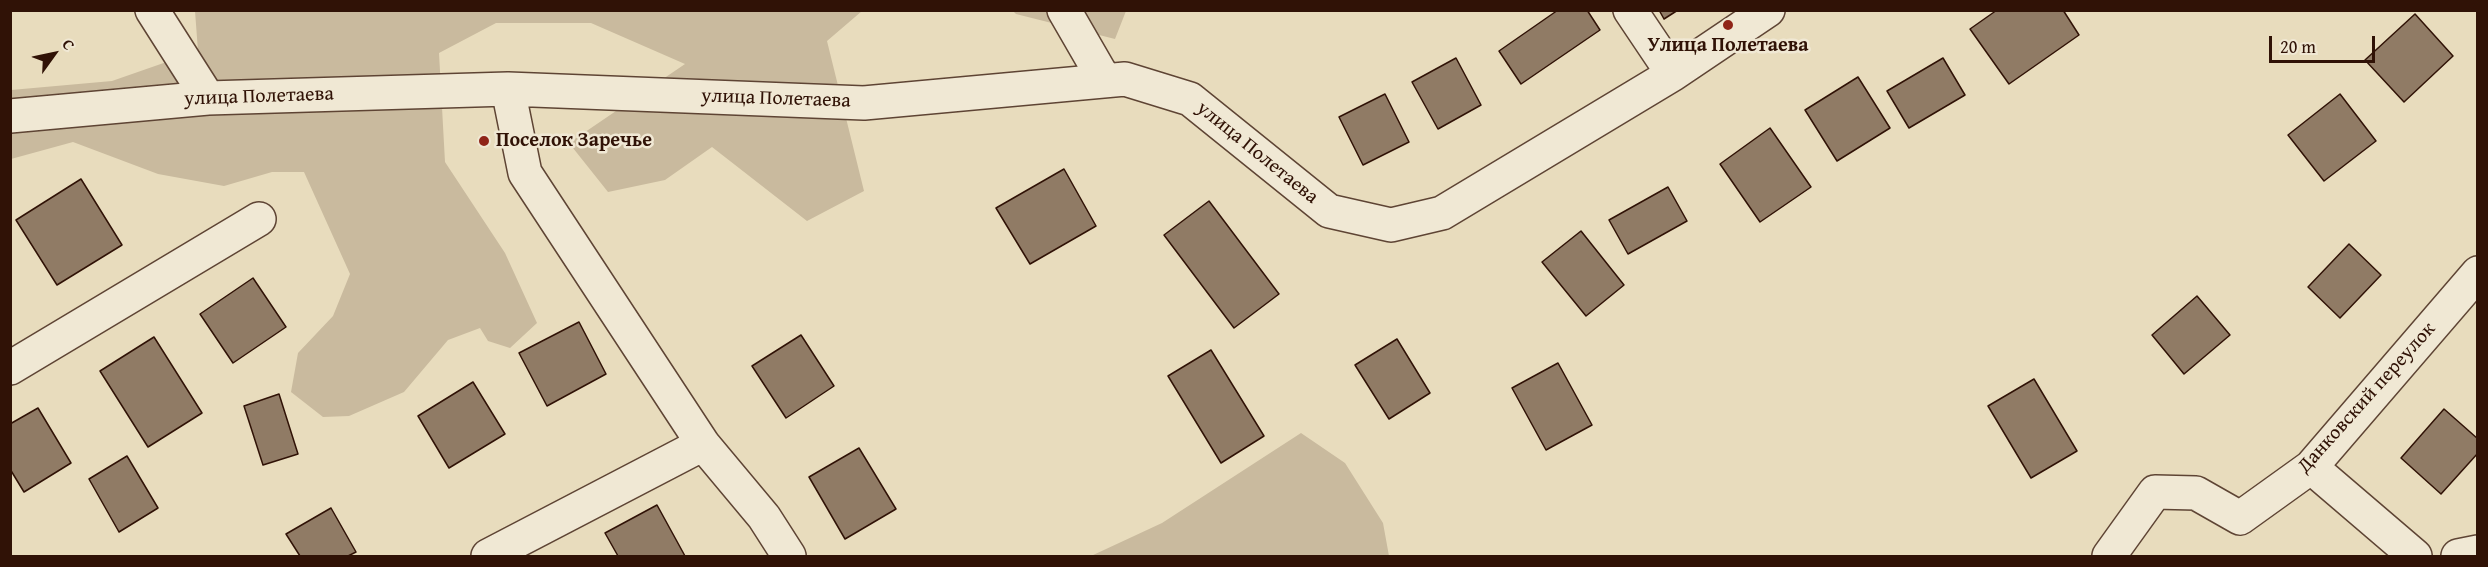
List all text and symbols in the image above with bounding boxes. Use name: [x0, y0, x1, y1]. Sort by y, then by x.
marker: Улица Полетаева: [1721, 18, 1735, 32]
north arrow: [24, 24, 84, 84]
scale bar: [2272, 24, 2378, 62]
text: 20 m: [2280, 33, 2316, 60]
text: С: [57, 34, 82, 55]
place label: Улица Полетаева: [1647, 34, 1809, 58]
street label: улица Полетаева: [184, 82, 334, 112]
street label: улица Полетаева: [701, 84, 851, 114]
street label: улица Полетаева: [1191, 97, 1323, 209]
place label: Поселок Заречье: [496, 129, 652, 153]
marker: Поселок Заречье: [477, 134, 491, 148]
street label: Данковский переулок: [2293, 318, 2441, 478]

